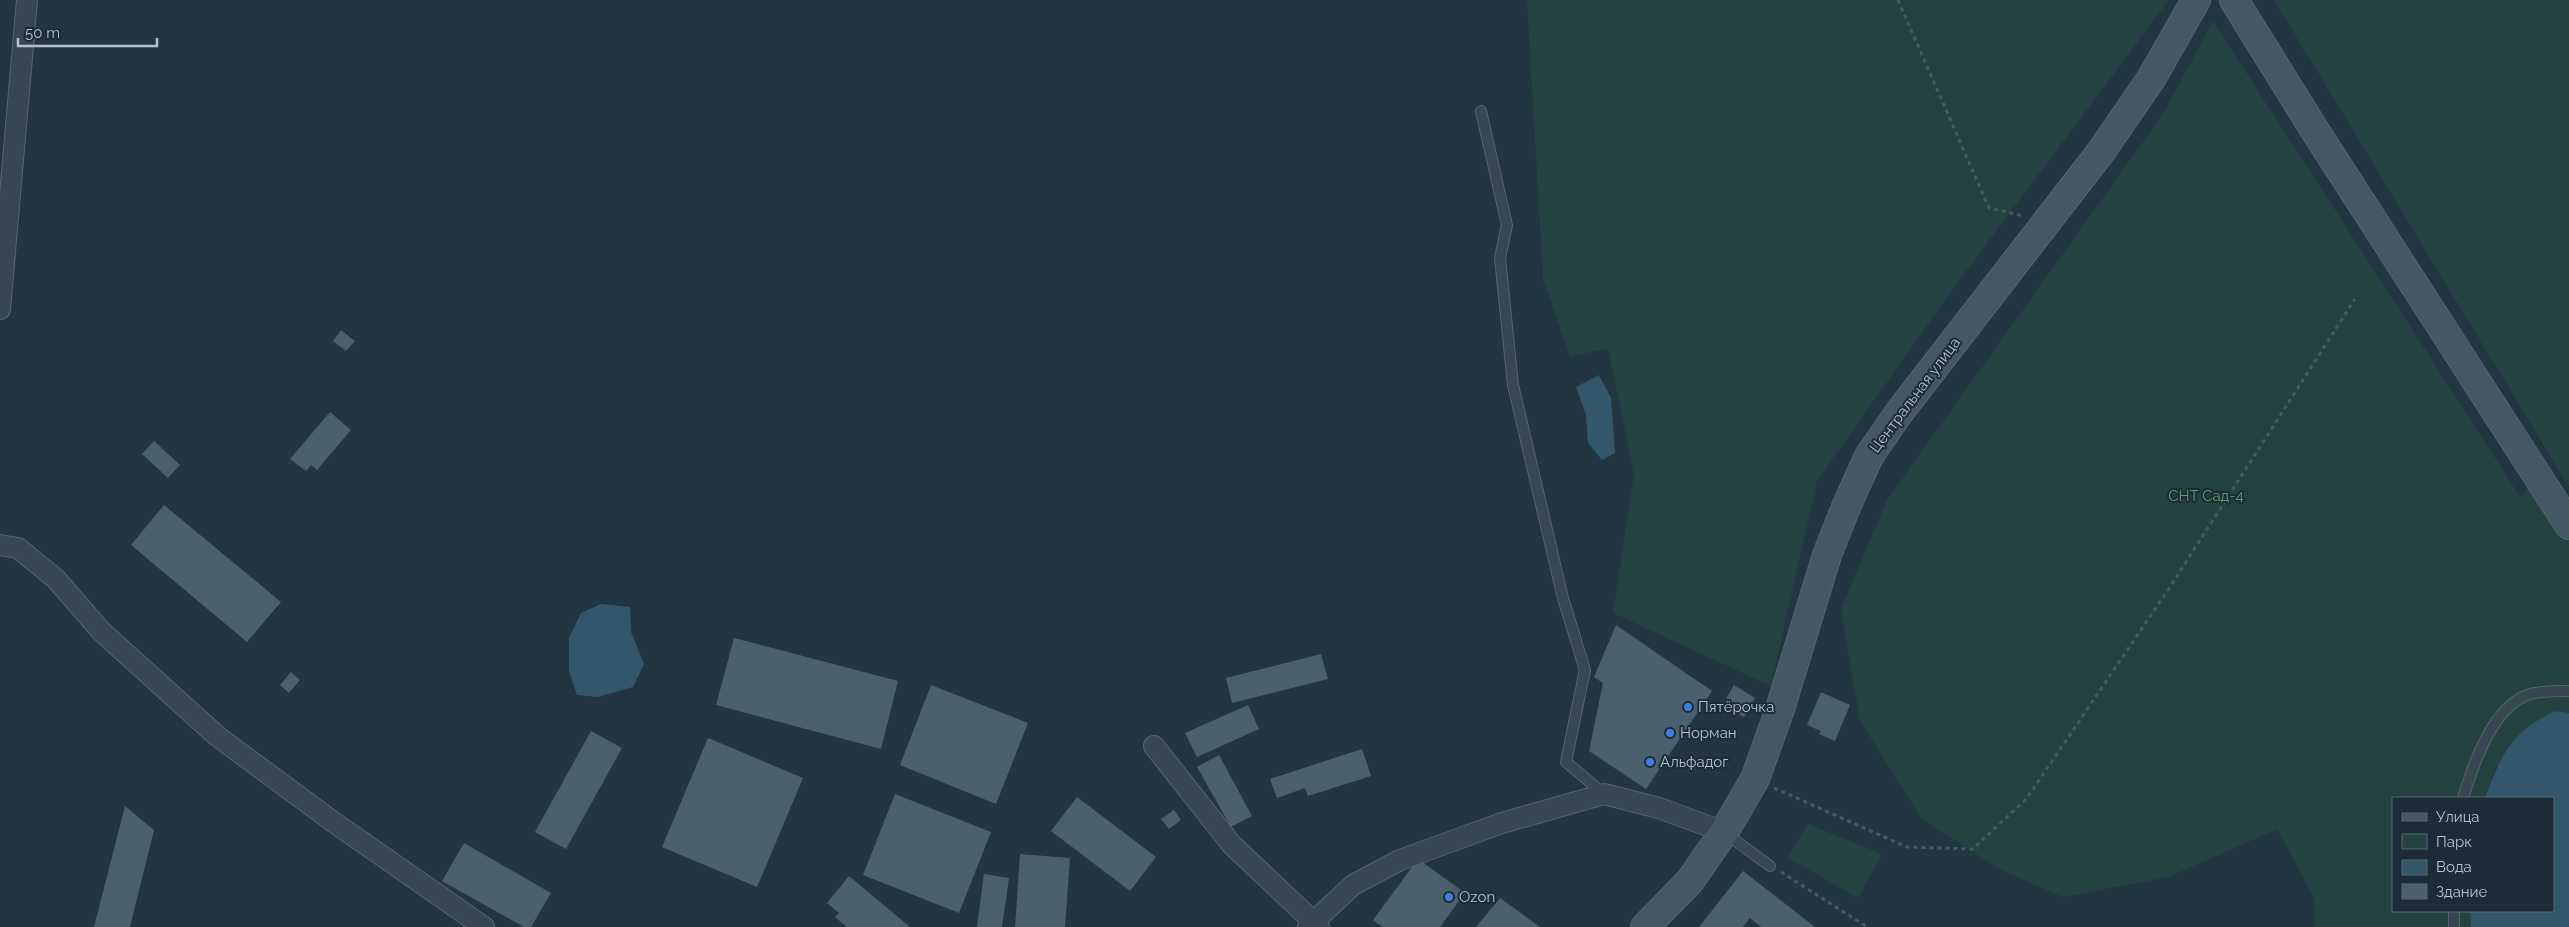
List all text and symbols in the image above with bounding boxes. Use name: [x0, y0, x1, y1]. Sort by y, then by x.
scale bar: [18, 15, 156, 47]
text: 50 m: [25, 24, 60, 42]
street label: Центральная улица: [1866, 334, 1964, 456]
park label: СНТ Сад-4: [2168, 487, 2244, 505]
place label: Пятёрочка: [1698, 698, 1774, 716]
marker: Пятёрочка: [1682, 701, 1694, 713]
place label: Норман: [1680, 724, 1737, 742]
marker: Норман: [1664, 727, 1676, 739]
place label: Альфадог: [1660, 753, 1728, 771]
marker: Альфадог: [1644, 756, 1656, 768]
legend: [2392, 797, 2554, 912]
text: Улица: [2436, 808, 2480, 826]
text: Парк: [2436, 833, 2472, 851]
text: Вода: [2436, 858, 2472, 876]
text: Здание: [2436, 883, 2488, 901]
place label: Ozon: [1459, 888, 1495, 906]
marker: Ozon: [1443, 891, 1455, 903]

